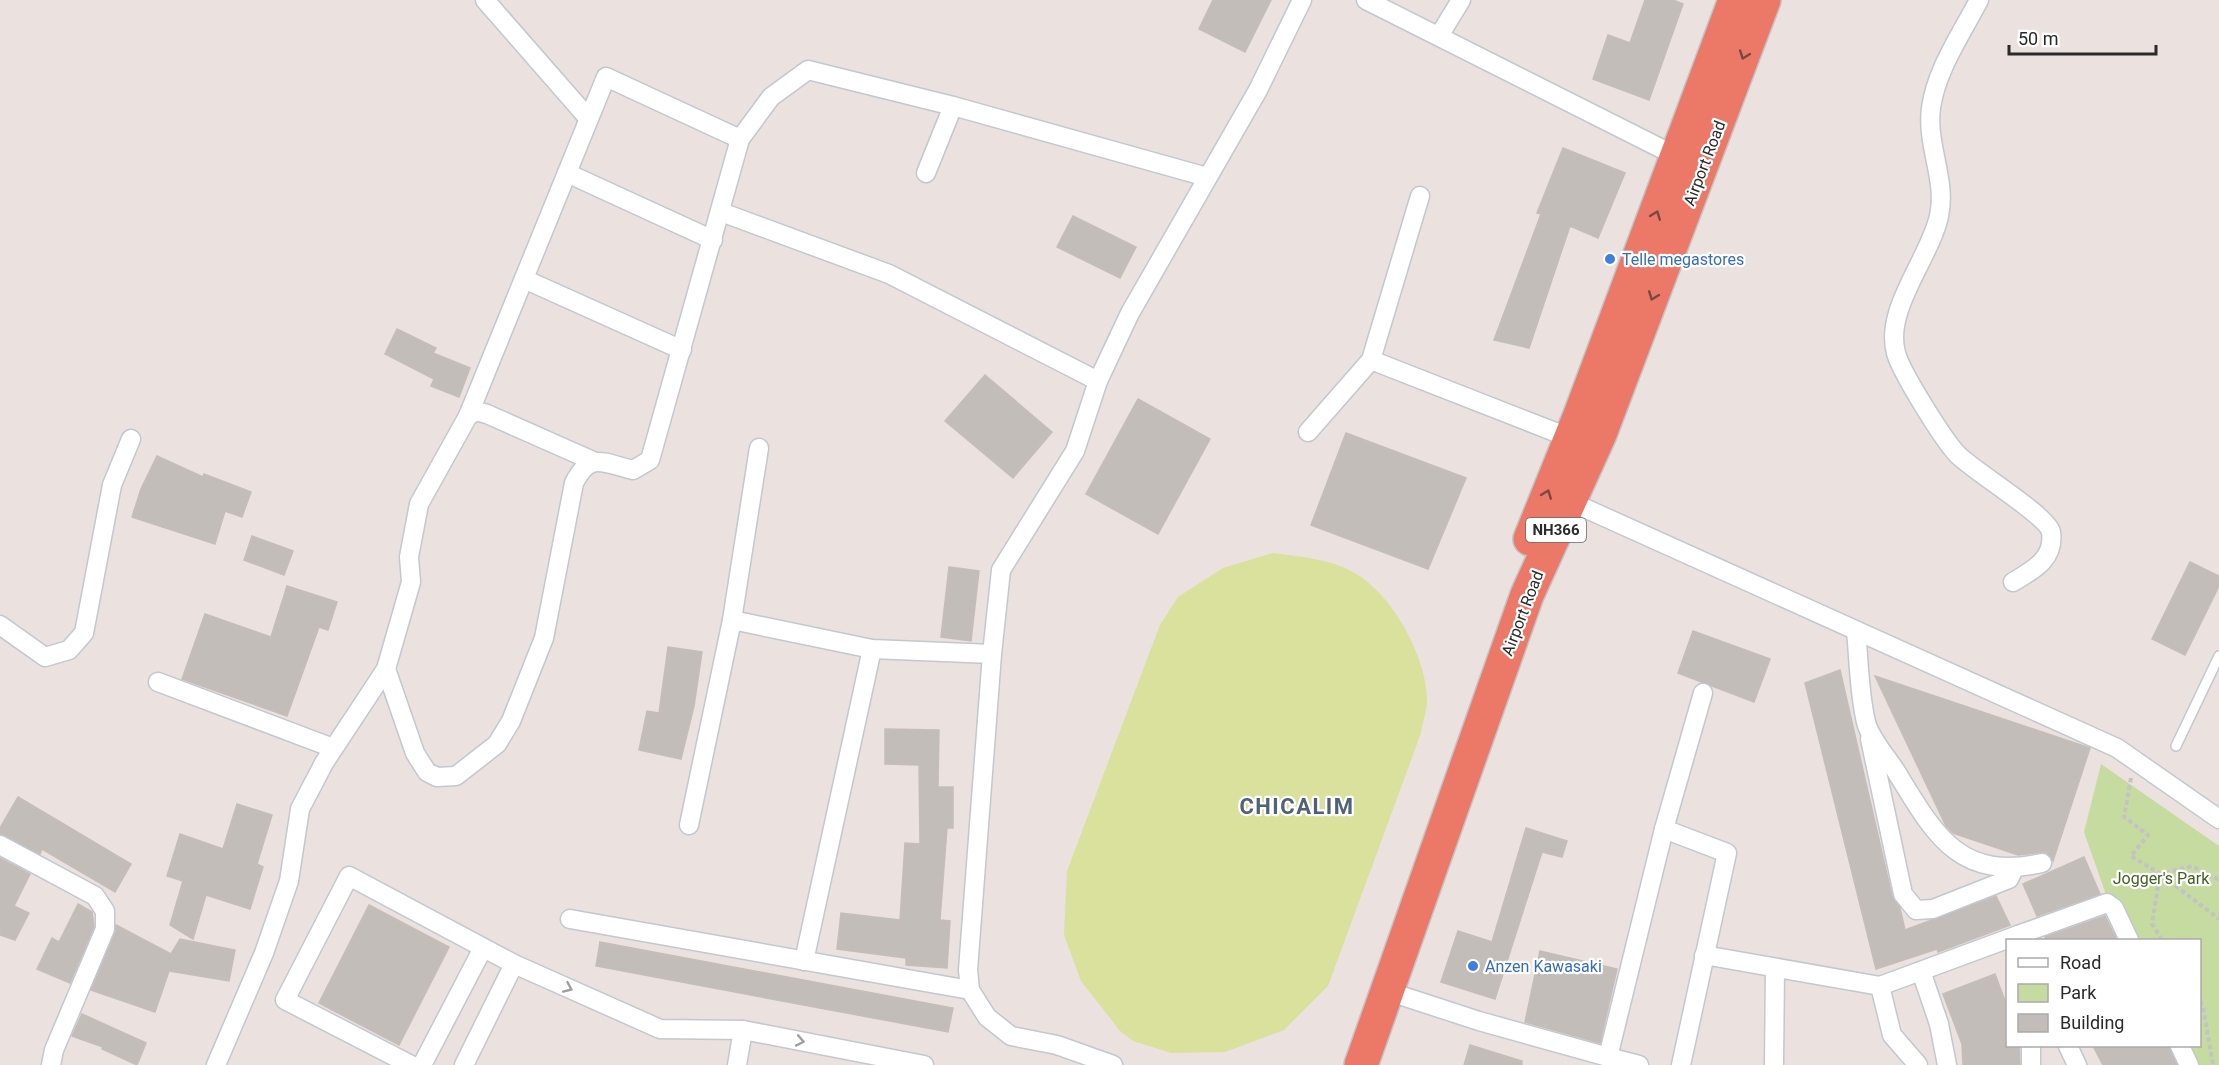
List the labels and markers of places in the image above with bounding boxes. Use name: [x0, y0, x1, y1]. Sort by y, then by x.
place label: Telle megastores: [1622, 250, 1744, 269]
marker: Telle megastores: [1603, 252, 1617, 266]
place label: Anzen Kawasaki: [1485, 957, 1602, 976]
marker: Anzen Kawasaki: [1466, 959, 1480, 973]

